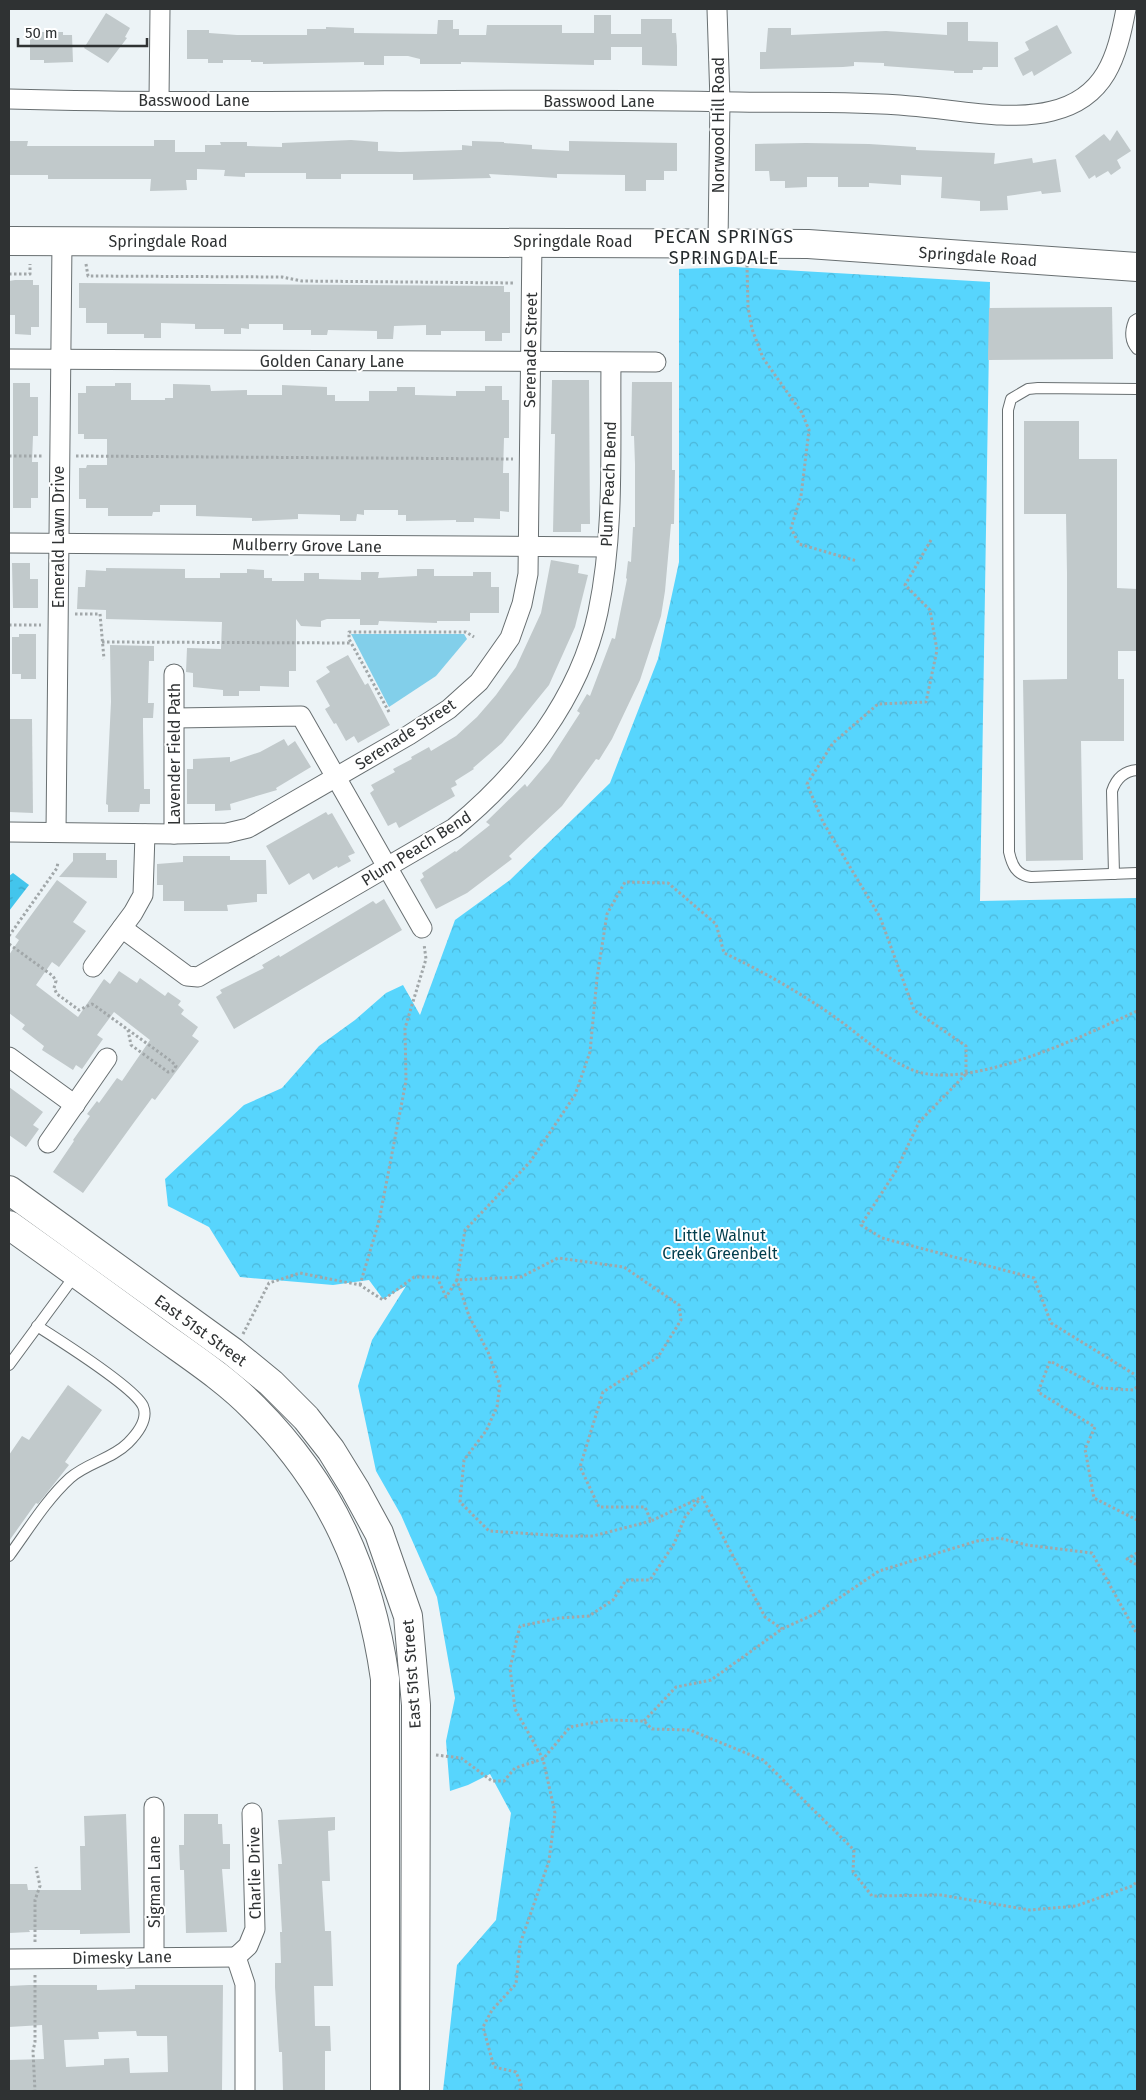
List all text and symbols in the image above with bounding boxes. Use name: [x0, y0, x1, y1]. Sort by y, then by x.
scale bar: [18, 15, 146, 47]
text: 50 m: [25, 24, 58, 42]
street label: Norwood Hill Road: [709, 57, 728, 193]
street label: Basswood Lane: [138, 91, 250, 110]
street label: Basswood Lane: [543, 92, 655, 111]
district label: PECAN SPRINGS SPRINGDALE: [654, 226, 794, 269]
street label: Springdale Road: [109, 232, 227, 251]
street label: Springdale Road: [514, 232, 632, 251]
street label: Springdale Road: [918, 243, 1038, 270]
street label: Serenade Street: [520, 292, 541, 408]
street label: Golden Canary Lane: [260, 352, 404, 371]
street label: Plum Peach Bend: [597, 421, 620, 547]
street label: Emerald Lawn Drive: [49, 466, 68, 608]
street label: Mulberry Grove Lane: [232, 535, 382, 556]
street label: Lavender Field Path: [165, 683, 184, 825]
street label: Serenade Street: [352, 695, 459, 774]
street label: Plum Peach Bend: [358, 807, 475, 890]
park label: Little Walnut Creek Greenbelt: [662, 1226, 778, 1263]
street label: East 51st Street: [151, 1291, 251, 1370]
street label: East 51st Street: [398, 1619, 425, 1729]
street label: Charlie Drive: [244, 1826, 265, 1920]
street label: Sigman Lane: [145, 1836, 164, 1928]
street label: Dimesky Lane: [72, 1947, 172, 1968]

